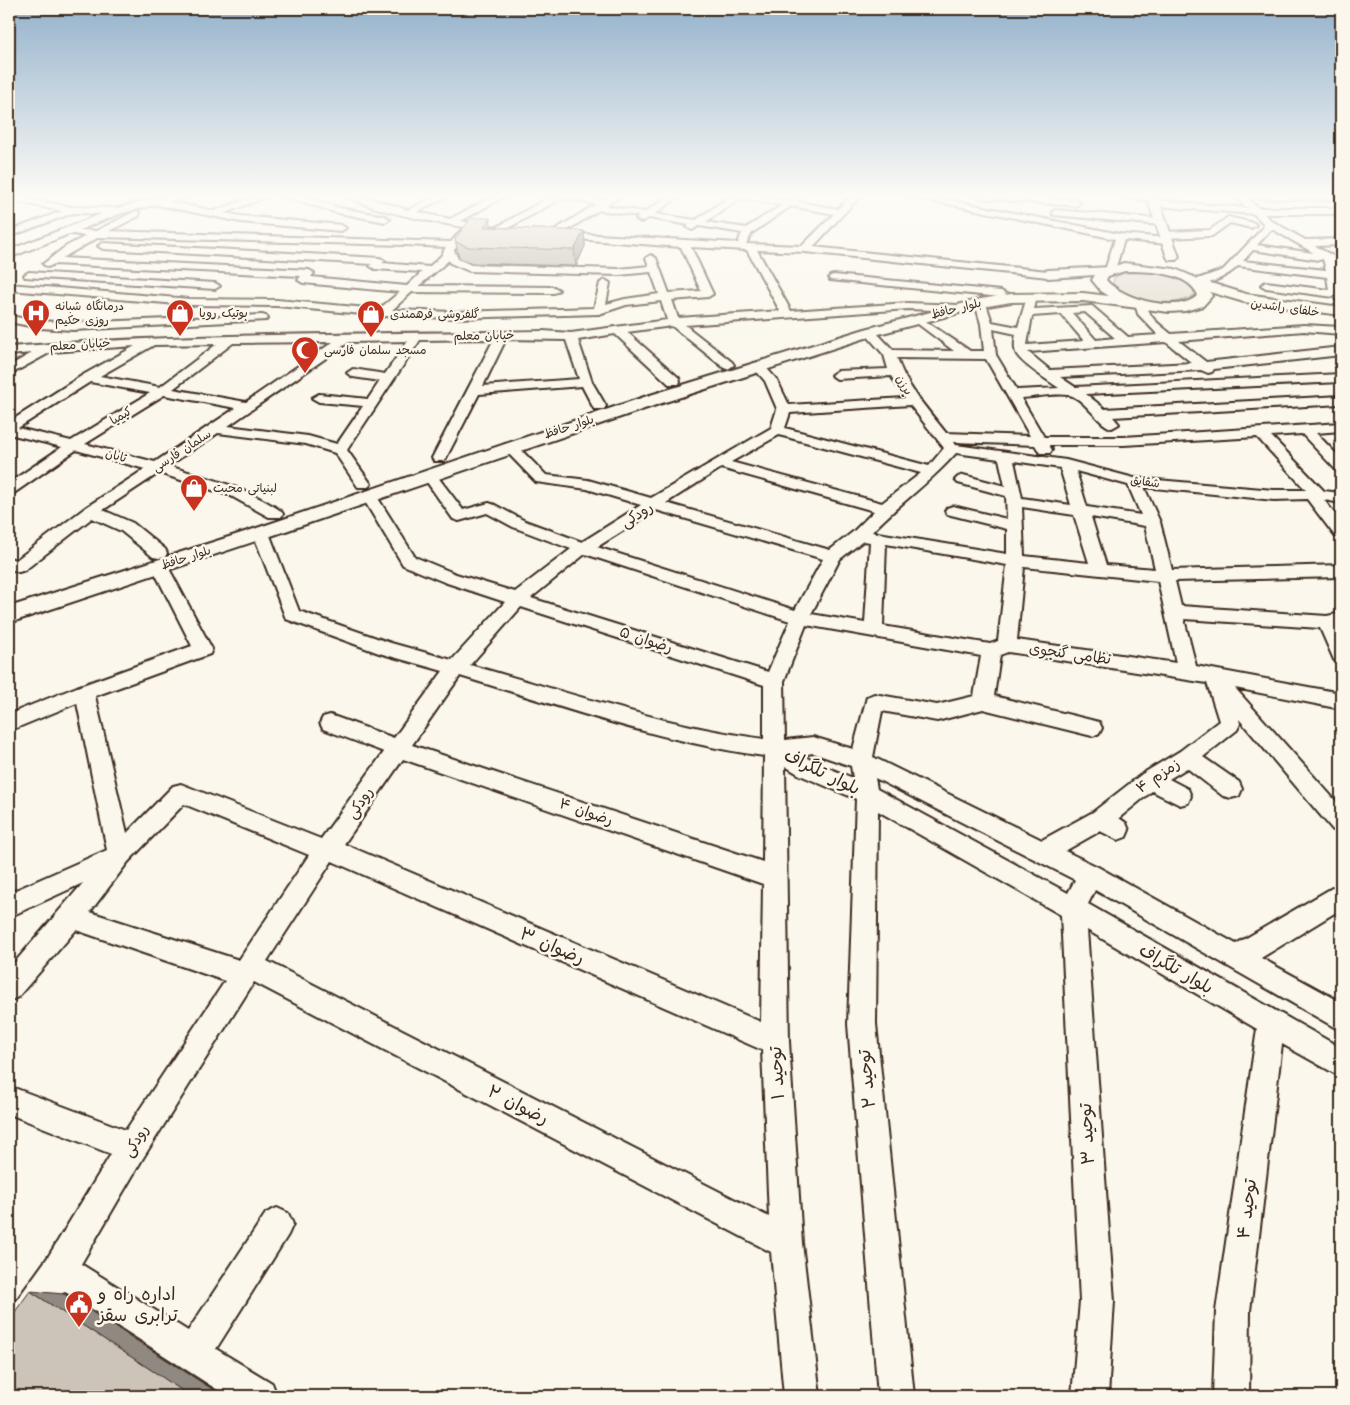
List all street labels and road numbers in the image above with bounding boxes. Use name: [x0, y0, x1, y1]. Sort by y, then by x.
street label: بلوار حافظ: [929, 295, 983, 323]
street label: خلفای راشدین: [1250, 295, 1320, 321]
street label: خیابان معلم: [453, 327, 515, 345]
street label: خیابان معلم: [49, 334, 111, 356]
street label: برزن: [891, 372, 917, 398]
street label: کیمیا: [107, 403, 135, 429]
street label: بلوار حافظ: [542, 411, 596, 443]
street label: سلمان فارسی: [149, 426, 215, 476]
street label: تابان: [103, 445, 129, 467]
street label: شقایق: [1129, 472, 1161, 492]
street label: رودکی: [617, 497, 657, 533]
street label: بلوار حافظ: [159, 542, 213, 574]
street label: رضوان ۵: [617, 622, 675, 658]
street label: نظامی گنجوی: [1028, 638, 1112, 670]
street label: بلوار تلگراف: [780, 743, 864, 801]
street label: زمزم ۴: [1132, 754, 1184, 798]
street label: رودکی: [342, 783, 378, 823]
street label: رضوان ۴: [556, 793, 616, 831]
street label: رضوان ۳: [516, 921, 588, 971]
street label: بلوار تلگراف: [1134, 938, 1218, 1000]
street label: توحید ۱: [763, 1045, 791, 1100]
street label: توحید ۲: [852, 1048, 882, 1110]
street label: رضوان ۲: [483, 1079, 553, 1131]
street label: توحید ۳: [1073, 1102, 1101, 1166]
street label: رودکی: [118, 1121, 154, 1161]
street label: توحید ۴: [1231, 1177, 1263, 1241]

